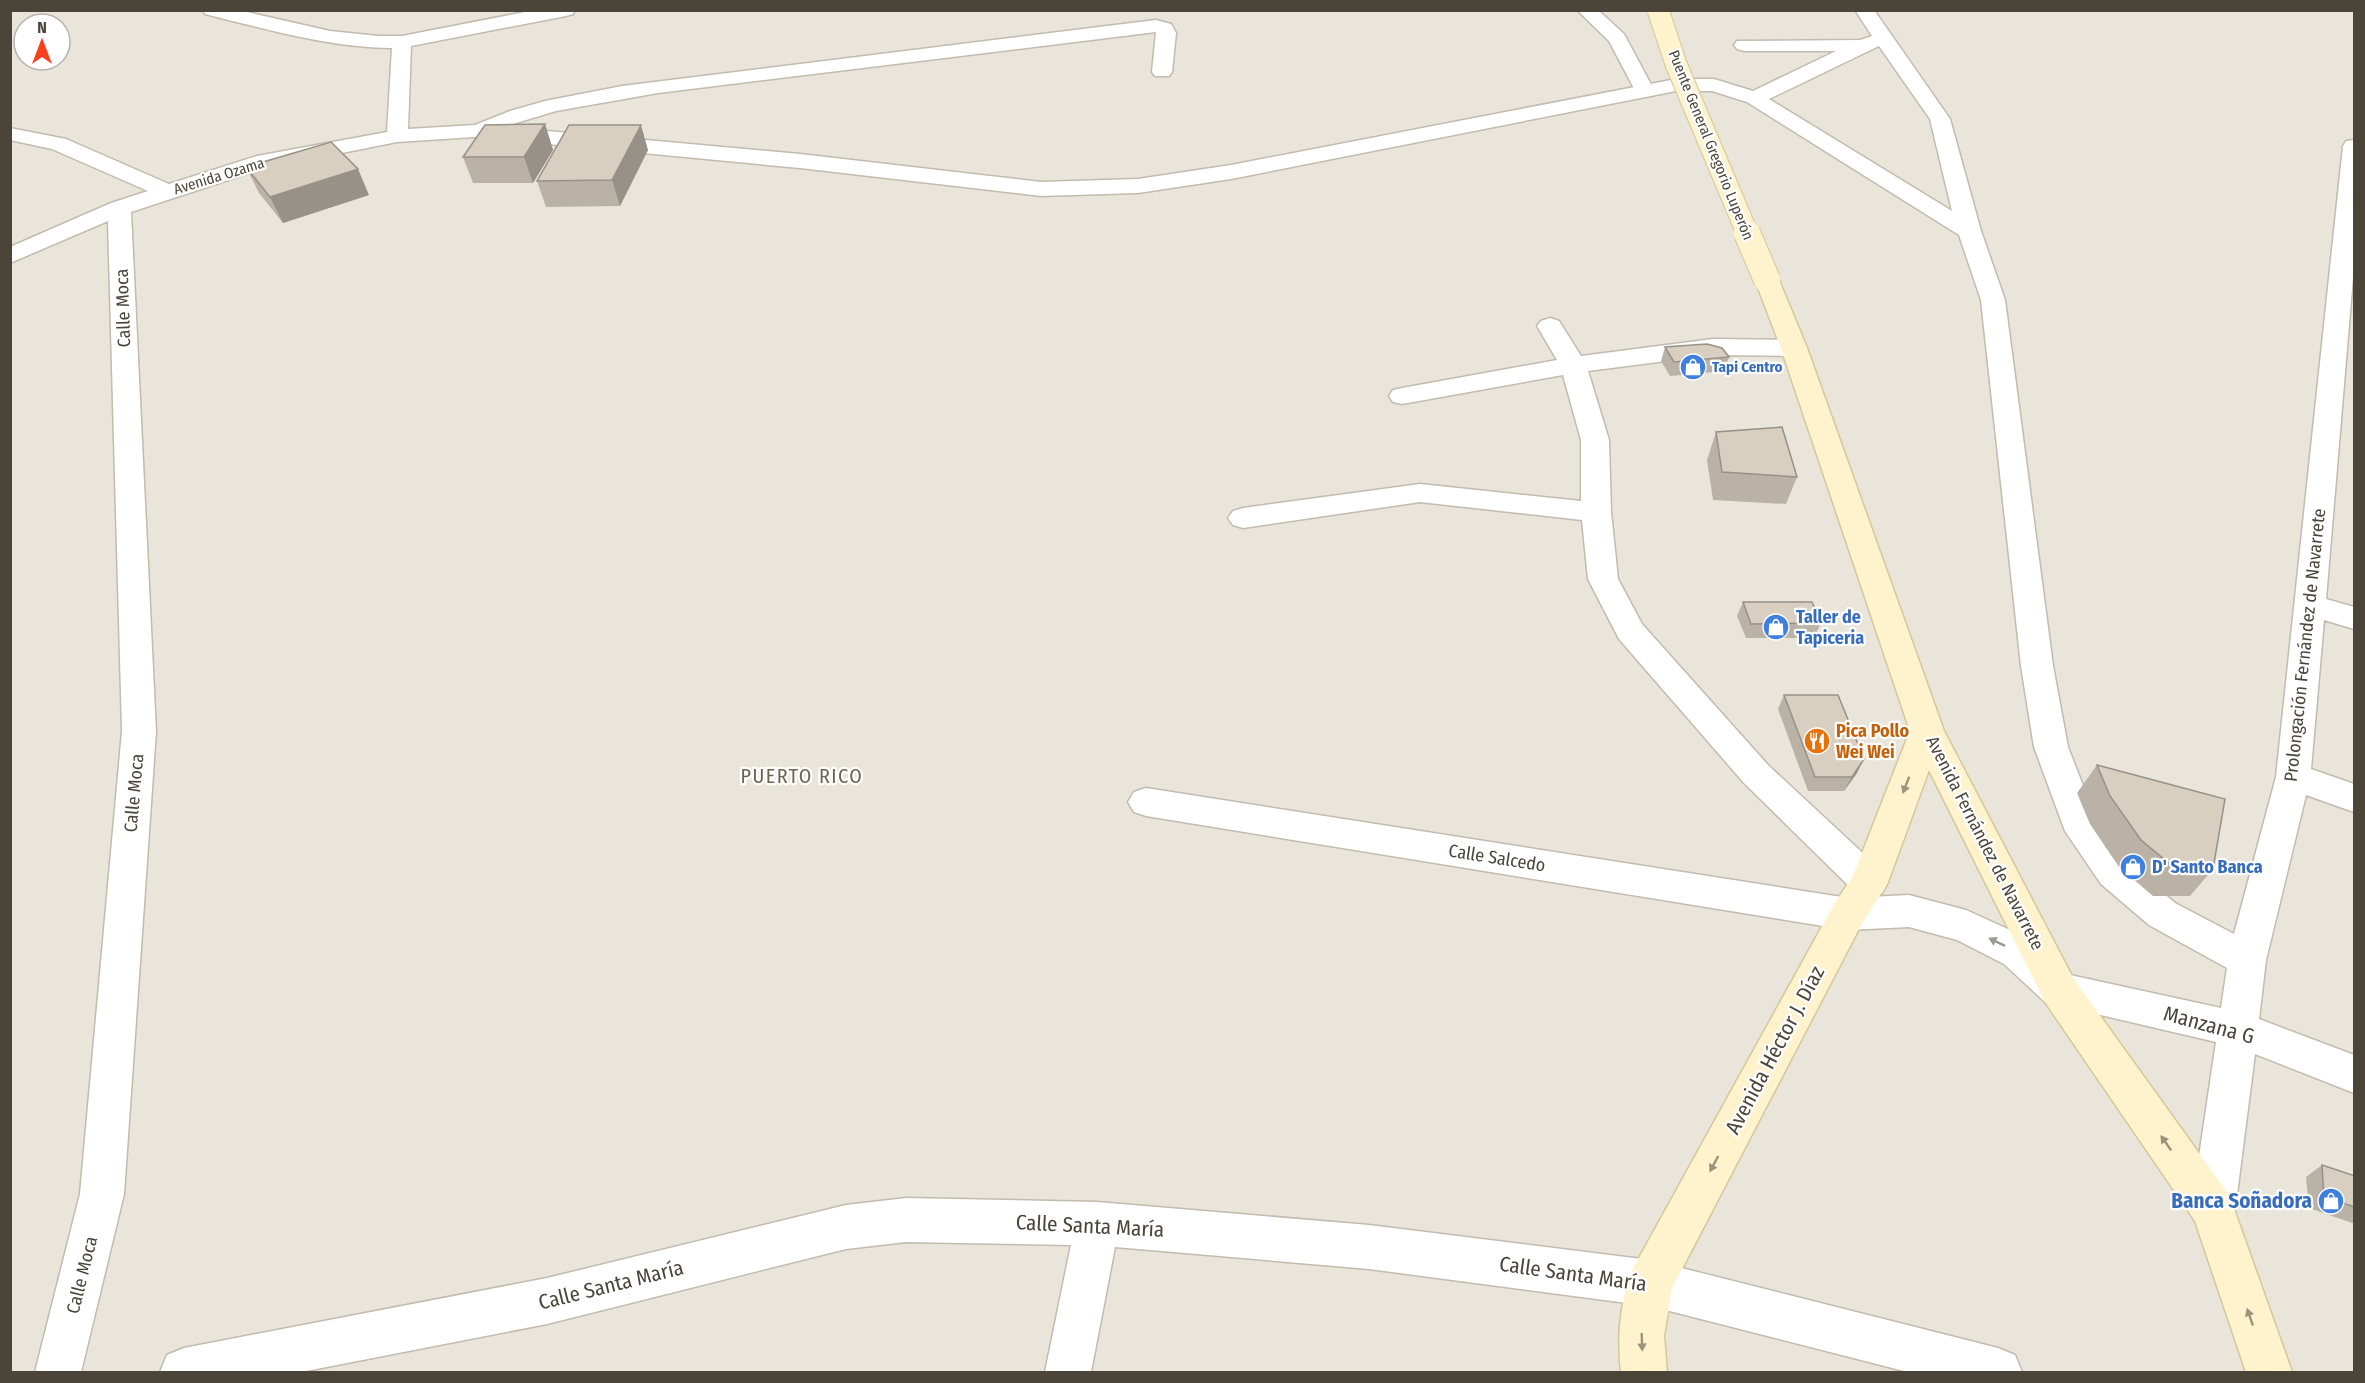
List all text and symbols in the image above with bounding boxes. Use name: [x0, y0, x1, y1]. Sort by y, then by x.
north arrow: [12, 12, 72, 72]
text: N: [37, 18, 47, 37]
street label: Puente General Gregorio Luperón: [1665, 47, 1757, 243]
street label: Avenida Ozama: [172, 154, 266, 198]
street label: Calle Moca: [111, 268, 135, 348]
shop icon: Tapi Centro: [1678, 352, 1708, 382]
place label: Tapi Centro: [1712, 358, 1783, 376]
street label: Prolongación Fernández de Navarrete: [2280, 507, 2330, 783]
place label: Taller de Tapiceria: [1796, 606, 1864, 649]
shop icon: Taller de Tapiceria: [1761, 612, 1791, 642]
place label: Pica Pollo Wei Wei: [1836, 720, 1909, 763]
restaurant icon: Pica Pollo Wei Wei: [1802, 726, 1832, 756]
street label: Avenida Fernández de Navarrete: [1921, 732, 2049, 954]
street label: Calle Moca: [120, 753, 148, 833]
district label: PUERTO RICO: [741, 764, 863, 788]
one-way arrow: [1901, 776, 1910, 794]
street label: Calle Salcedo: [1447, 839, 1547, 877]
shop icon: D' Santo Banca: [2118, 852, 2148, 882]
place label: D' Santo Banca: [2152, 856, 2263, 878]
one-way arrow: [1989, 937, 2006, 946]
street label: Avenida Héctor J. Díaz: [1720, 961, 1830, 1139]
street label: Manzana G: [2161, 1000, 2257, 1050]
one-way arrow: [2161, 1135, 2172, 1151]
one-way arrow: [1709, 1156, 1719, 1173]
shop icon: Banca Soñadora: [2316, 1186, 2346, 1216]
place label: Banca Soñadora: [2171, 1188, 2312, 1214]
street label: Calle Santa María: [1015, 1209, 1165, 1243]
street label: Calle Moca: [62, 1234, 102, 1316]
street label: Calle Santa María: [1498, 1251, 1648, 1297]
street label: Calle Santa María: [536, 1254, 686, 1316]
one-way arrow: [2244, 1308, 2254, 1326]
one-way arrow: [1637, 1333, 1646, 1352]

